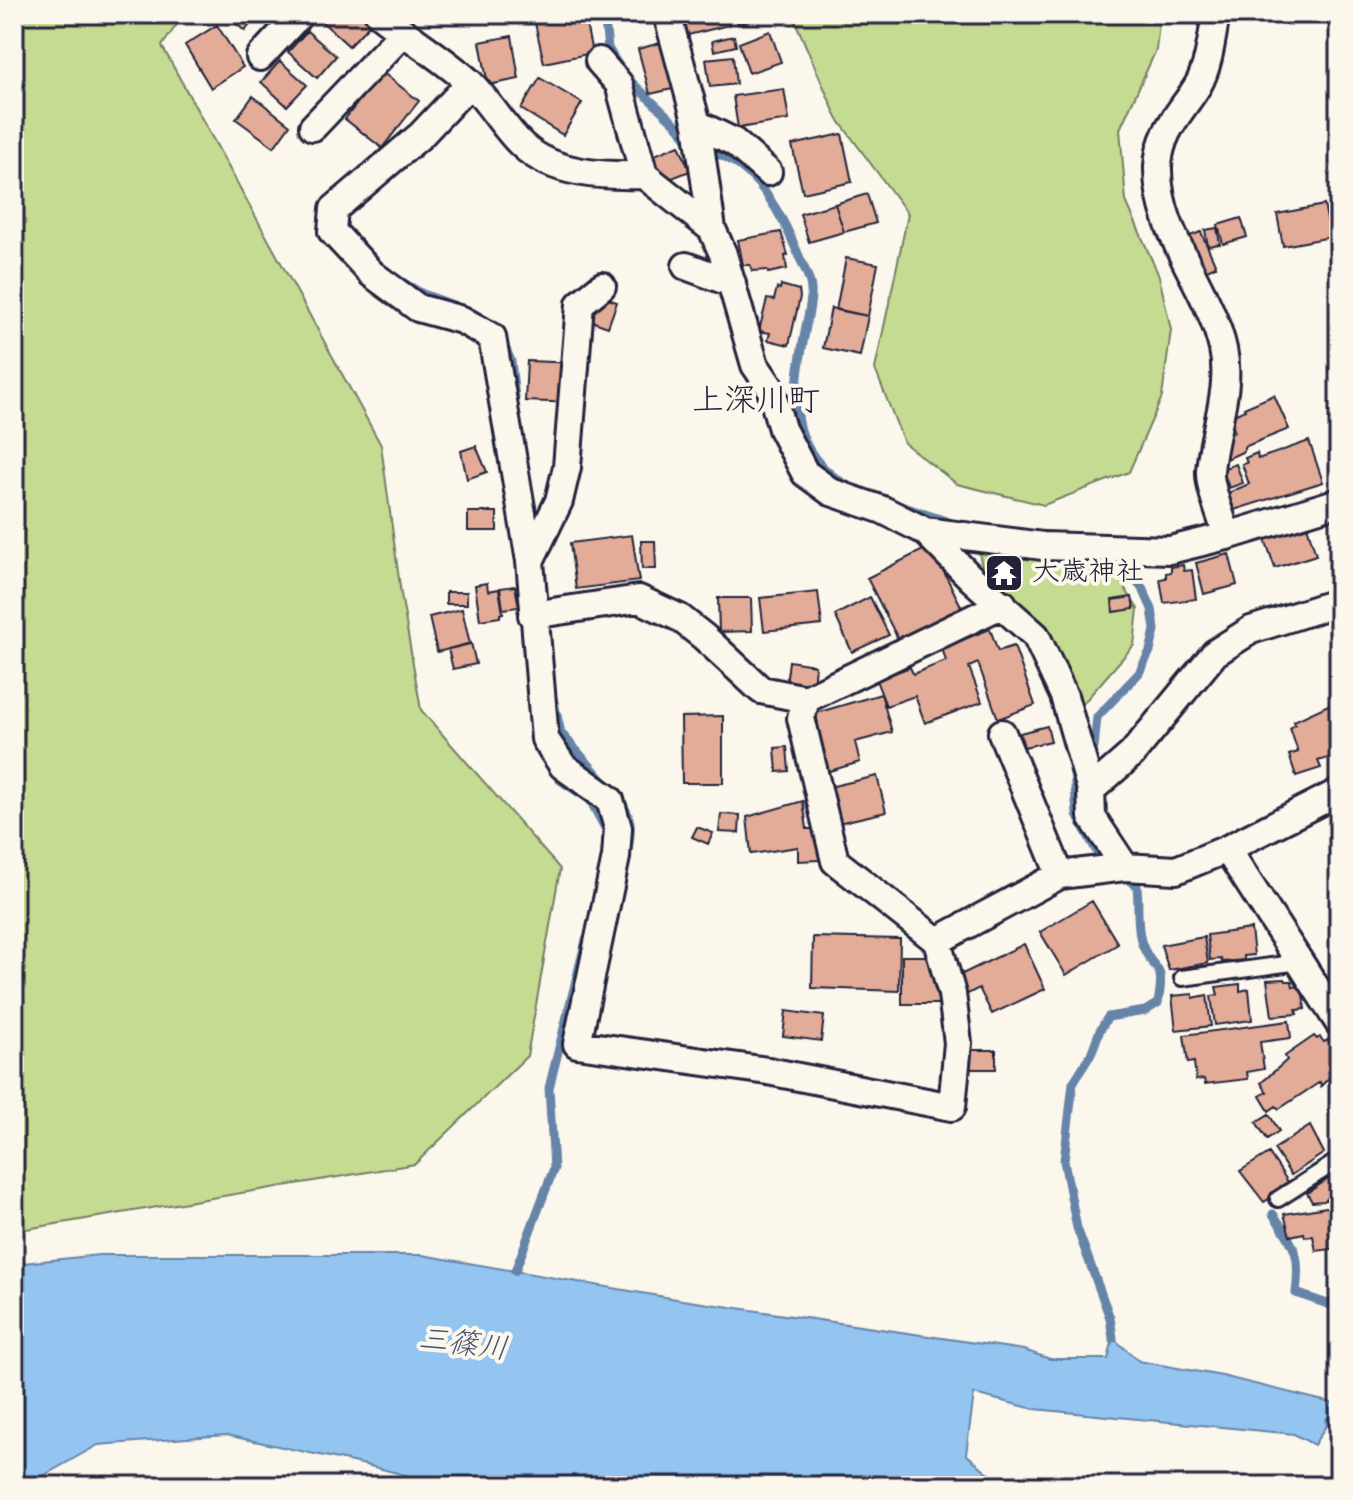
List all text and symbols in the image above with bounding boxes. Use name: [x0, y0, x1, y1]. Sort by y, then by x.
district label: 上深川町: [692, 379, 820, 426]
temple icon: 大歳神社: [983, 552, 1025, 594]
place label: 大歳神社: [1032, 553, 1144, 594]
water label: 三篠川: [416, 1319, 510, 1373]

